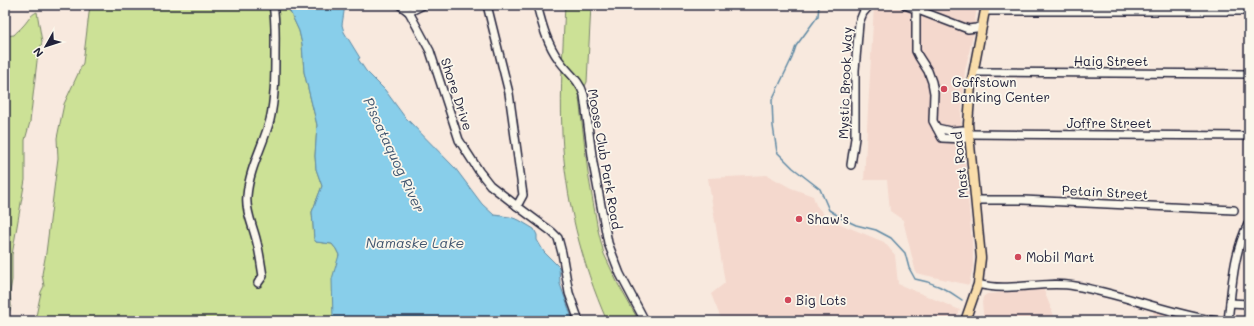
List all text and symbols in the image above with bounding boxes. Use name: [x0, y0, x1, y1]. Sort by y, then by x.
north arrow: [26, 26, 66, 66]
street label: Mystic Brook Way: [834, 26, 855, 139]
text: N: [29, 45, 46, 61]
street label: Haig Street: [1074, 52, 1148, 69]
street label: Shore Drive: [438, 55, 477, 132]
place label: Goffstown Banking Center: [952, 73, 1050, 105]
marker: Goffstown Banking Center: [939, 84, 949, 94]
street label: Moose Club Park Road: [585, 87, 626, 231]
water label: Piscataquog River: [359, 94, 430, 216]
street label: Joffre Street: [1066, 114, 1152, 131]
street label: Mast Road: [948, 131, 971, 199]
street label: Petain Street: [1061, 181, 1149, 202]
place label: Shaw's: [807, 210, 849, 227]
marker: Shaw's: [794, 214, 804, 224]
water label: Namaske Lake: [366, 233, 464, 252]
place label: Mobil Mart: [1026, 248, 1095, 265]
marker: Mobil Mart: [1013, 252, 1023, 262]
place label: Big Lots: [796, 291, 846, 308]
marker: Big Lots: [783, 295, 793, 305]

